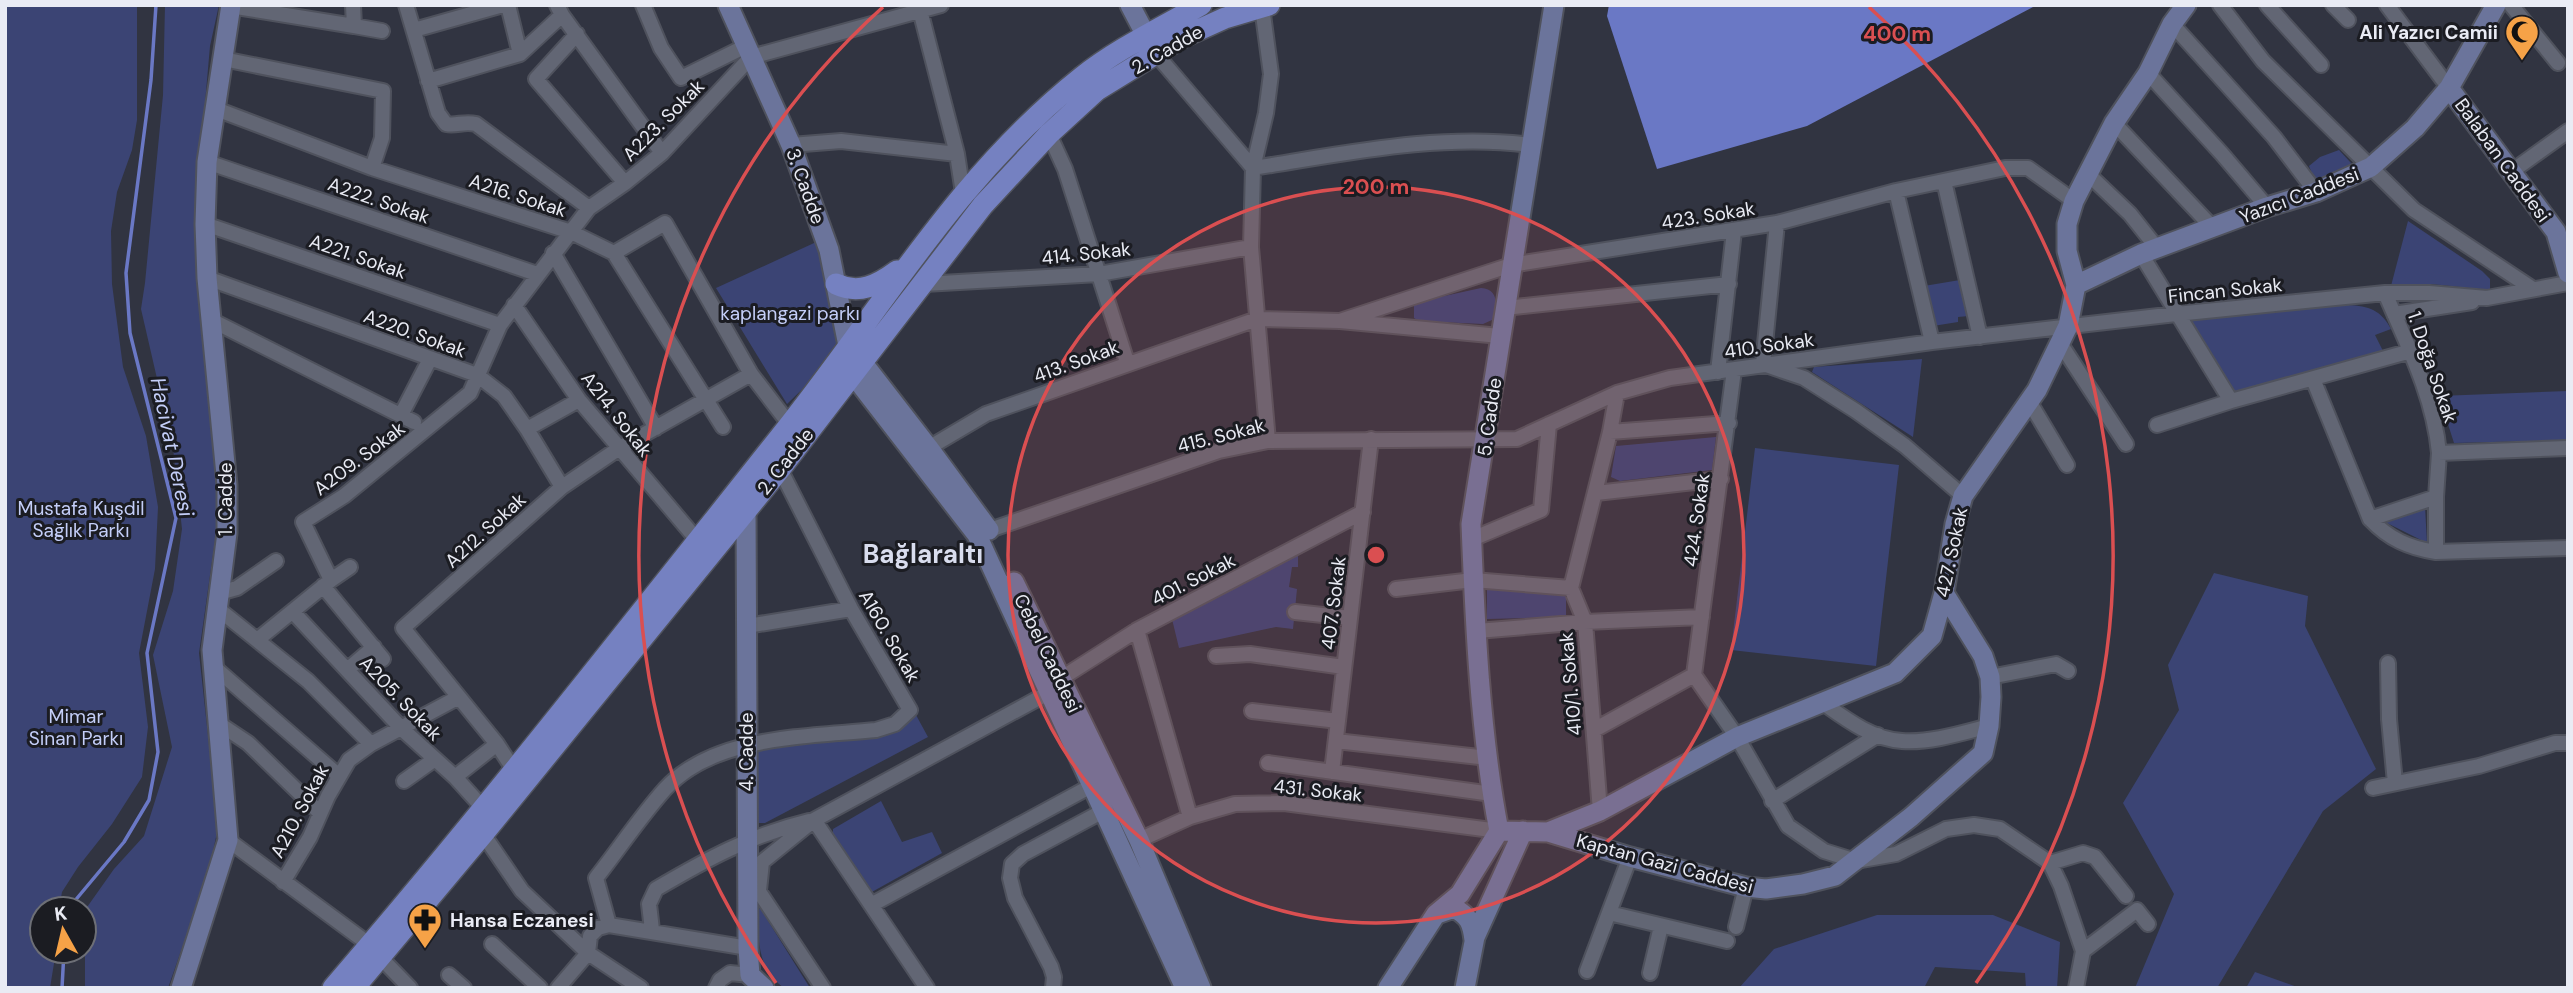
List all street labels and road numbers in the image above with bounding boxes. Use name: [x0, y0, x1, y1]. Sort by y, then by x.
street label: 2. Cadde: [1127, 19, 1207, 80]
street label: A223. Sokak: [617, 74, 710, 167]
street label: Balaban Caddesi: [2449, 93, 2556, 227]
street label: 3. Cadde: [780, 145, 831, 227]
street label: Yazıcı Caddesi: [2236, 161, 2362, 230]
street label: A216. Sokak: [466, 168, 570, 223]
street label: A222. Sokak: [325, 171, 433, 230]
street label: 423. Sokak: [1660, 196, 1757, 235]
street label: A221. Sokak: [306, 228, 410, 285]
street label: 414. Sokak: [1040, 236, 1132, 271]
street label: Fincan Sokak: [2167, 272, 2284, 309]
street label: A220. Sokak: [360, 303, 470, 364]
street label: 1. Doğa Sokak: [2402, 308, 2463, 427]
street label: 410. Sokak: [1723, 327, 1816, 364]
street label: 413. Sokak: [1030, 334, 1123, 388]
street label: A214. Sokak: [575, 367, 658, 462]
street label: 5. Cadde: [1472, 376, 1507, 458]
street label: 415. Sokak: [1175, 412, 1268, 458]
street label: A209. Sokak: [309, 416, 410, 501]
street label: 2. Cadde: [751, 423, 819, 500]
street label: 1. Cadde: [213, 462, 238, 536]
street label: 424. Sokak: [1678, 471, 1715, 568]
street label: A212. Sokak: [439, 487, 532, 573]
street label: 427. Sokak: [1930, 504, 1973, 600]
street label: 401. Sokak: [1147, 547, 1240, 611]
street label: 407. Sokak: [1315, 555, 1352, 651]
street label: A160. Sokak: [853, 586, 926, 687]
street label: Cebel Caddesi: [1008, 590, 1087, 717]
street label: 410/1. Sokak: [1553, 631, 1587, 737]
street label: A205. Sokak: [354, 651, 448, 746]
street label: 4. Cadde: [734, 713, 759, 791]
street label: A210. Sokak: [264, 760, 335, 862]
street label: 431. Sokak: [1272, 773, 1364, 808]
street label: Kaptan Gazi Caddesi: [1574, 828, 1756, 899]

